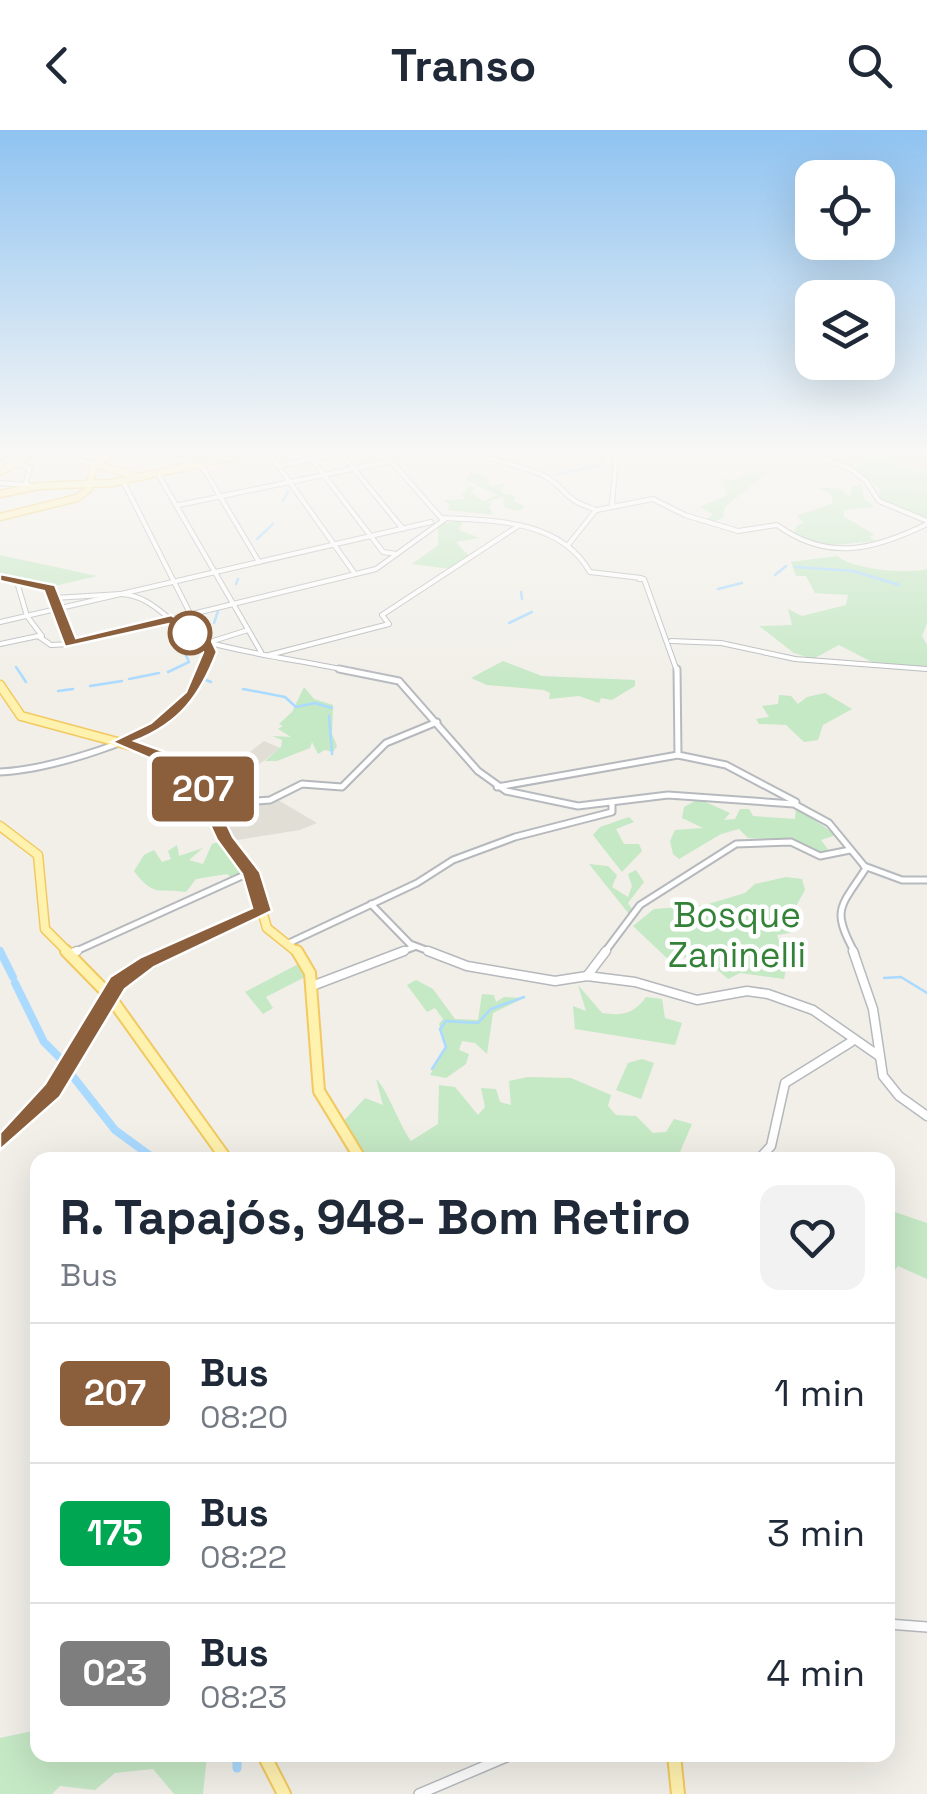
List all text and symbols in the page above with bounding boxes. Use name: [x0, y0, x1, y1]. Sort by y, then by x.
text: Transo: [391, 37, 536, 94]
icon: back: [30, 38, 85, 93]
icon: search: [842, 38, 897, 93]
map controls: [795, 160, 895, 380]
button: locate: [795, 160, 895, 260]
button: layers: [795, 280, 895, 380]
unlabelled marker: [169, 612, 211, 654]
line badge: 207: [146, 756, 260, 822]
text: 207: [172, 767, 234, 811]
park label: Bosque Zaninelli: [668, 893, 806, 977]
button: heart: [760, 1185, 865, 1290]
text: R. Tapajós, 948- Bom Retiro: [60, 1187, 691, 1248]
text: Bus: [60, 1255, 118, 1295]
text: Bus: [200, 1349, 269, 1397]
text: 1 min: [774, 1369, 865, 1417]
text: 207: [84, 1371, 146, 1415]
text: 08:20: [200, 1397, 288, 1437]
text: Bus: [200, 1489, 269, 1537]
text: 3 min: [767, 1509, 865, 1557]
text: 175: [87, 1511, 143, 1555]
text: 08:22: [200, 1537, 287, 1577]
text: Bus: [200, 1629, 269, 1677]
text: 4 min: [766, 1649, 865, 1697]
text: 023: [83, 1651, 147, 1695]
text: 08:23: [200, 1677, 287, 1717]

